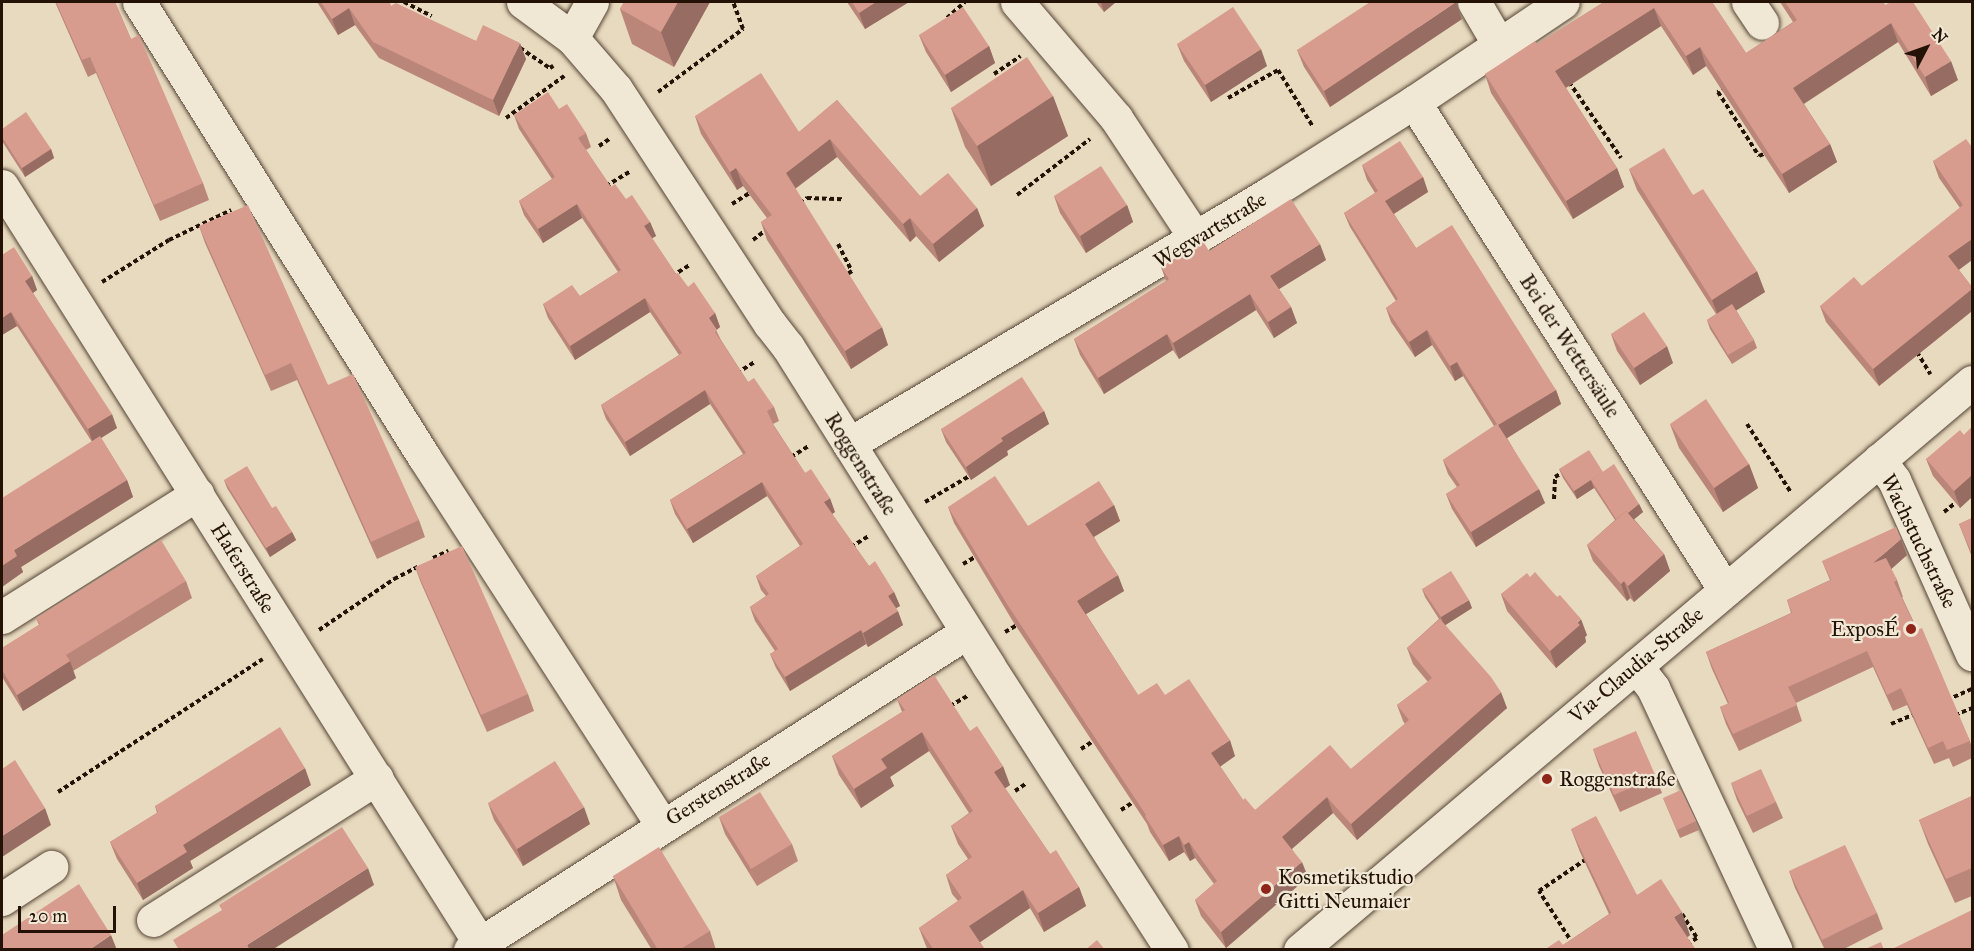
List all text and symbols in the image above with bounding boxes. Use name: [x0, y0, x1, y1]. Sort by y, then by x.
north arrow: [1896, 18, 1956, 78]
text: N: [1928, 25, 1952, 47]
street label: Wegwartstraße: [1149, 186, 1271, 274]
street label: Bei der Wettersäule: [1514, 270, 1626, 422]
street label: Roggenstraße: [819, 408, 903, 520]
street label: Wachstuchstraße: [1876, 470, 1962, 612]
street label: Haferstraße: [205, 518, 281, 618]
street label: Via-Claudia-Straße: [1564, 601, 1708, 729]
place label: ExposÉ: [1831, 616, 1899, 642]
marker: ExposÉ: [1904, 622, 1918, 636]
street label: Gerstenstraße: [661, 747, 775, 831]
place label: Roggenstraße: [1559, 766, 1675, 792]
marker: Roggenstraße: [1540, 772, 1554, 786]
place label: Kosmetikstudio Gitti Neumaier: [1278, 864, 1414, 914]
marker: Kosmetikstudio Gitti Neumaier: [1259, 882, 1273, 896]
scale bar: [21, 894, 118, 932]
text: 20 m: [29, 905, 67, 927]

